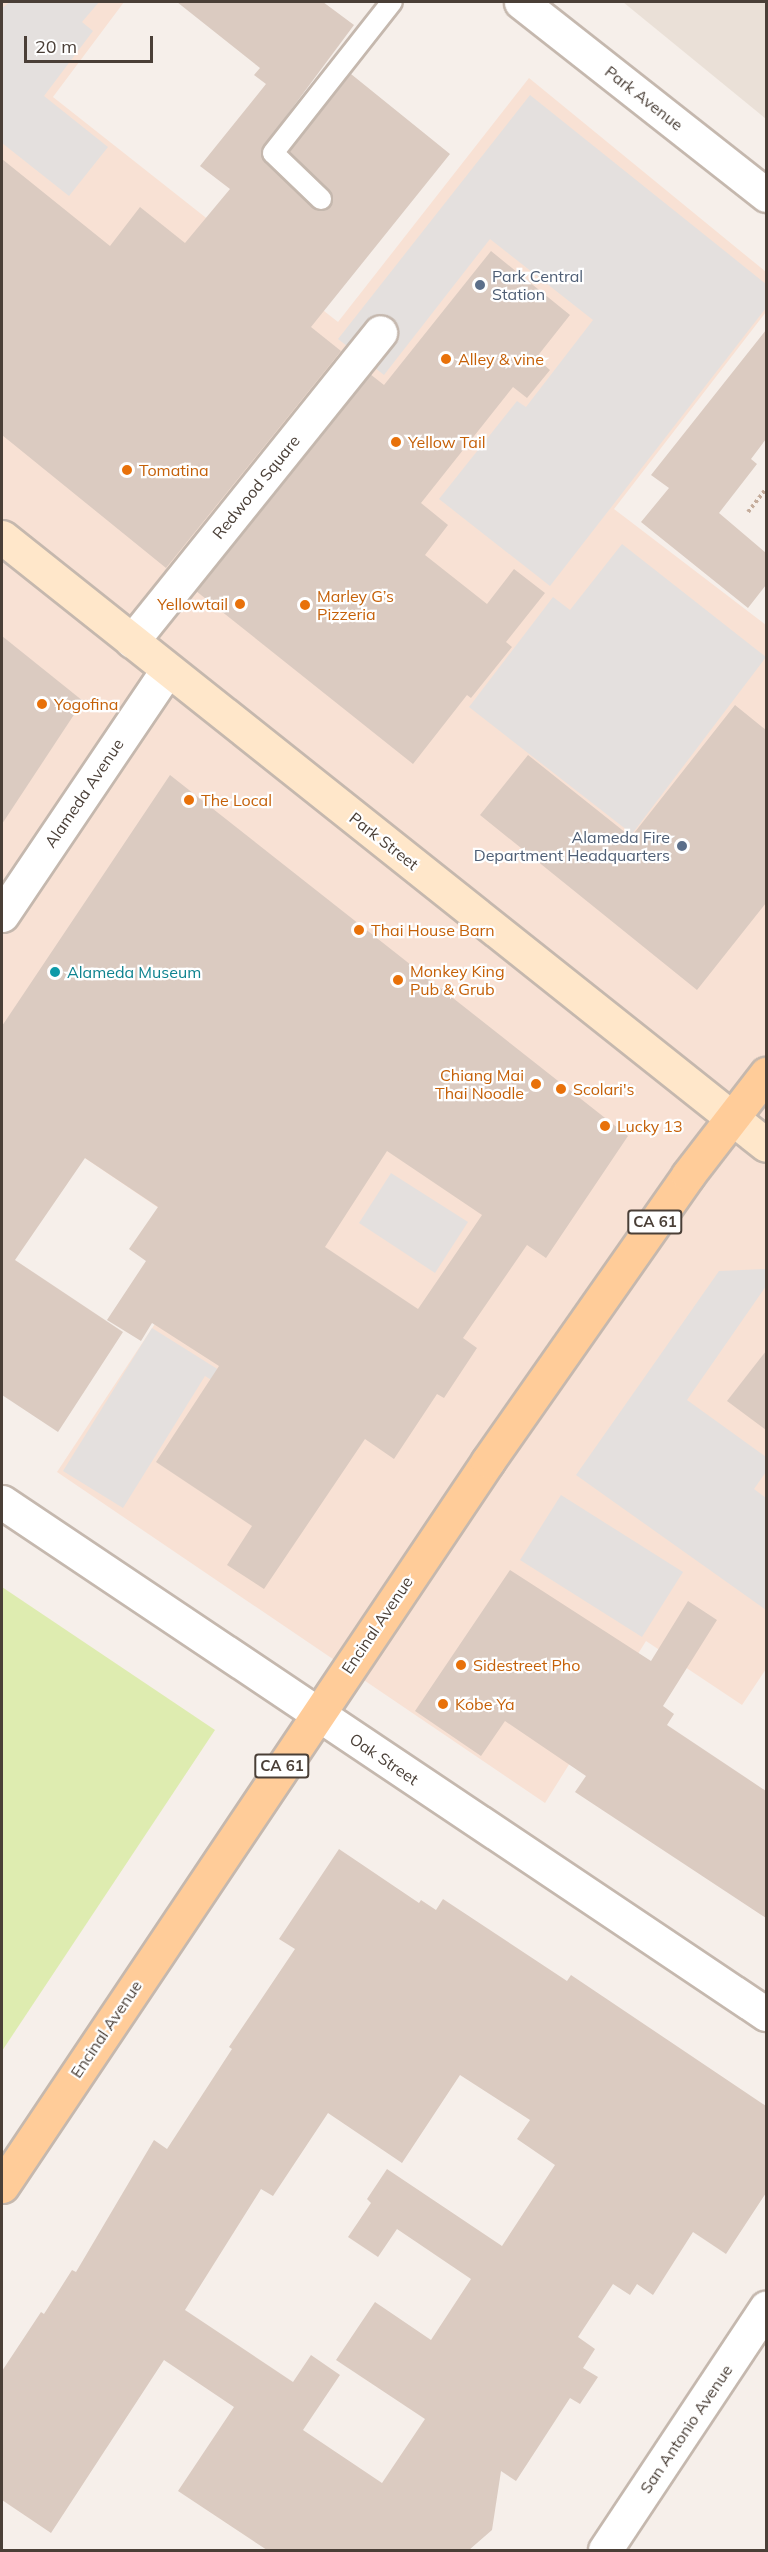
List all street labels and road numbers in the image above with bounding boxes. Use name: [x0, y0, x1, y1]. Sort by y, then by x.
street label: Park Avenue: [601, 62, 687, 134]
street label: Redwood Square: [208, 431, 304, 543]
street label: Alameda Avenue: [41, 735, 127, 851]
street label: Park Street: [346, 808, 422, 874]
road number: CA 61: [626, 1210, 684, 1234]
street label: Encinal Avenue: [337, 1573, 417, 1677]
street label: Oak Street: [346, 1729, 422, 1789]
road number: CA 61: [254, 1754, 310, 1778]
street label: Encinal Avenue: [66, 1977, 146, 2081]
street label: San Antonio Avenue: [636, 2361, 736, 2497]

